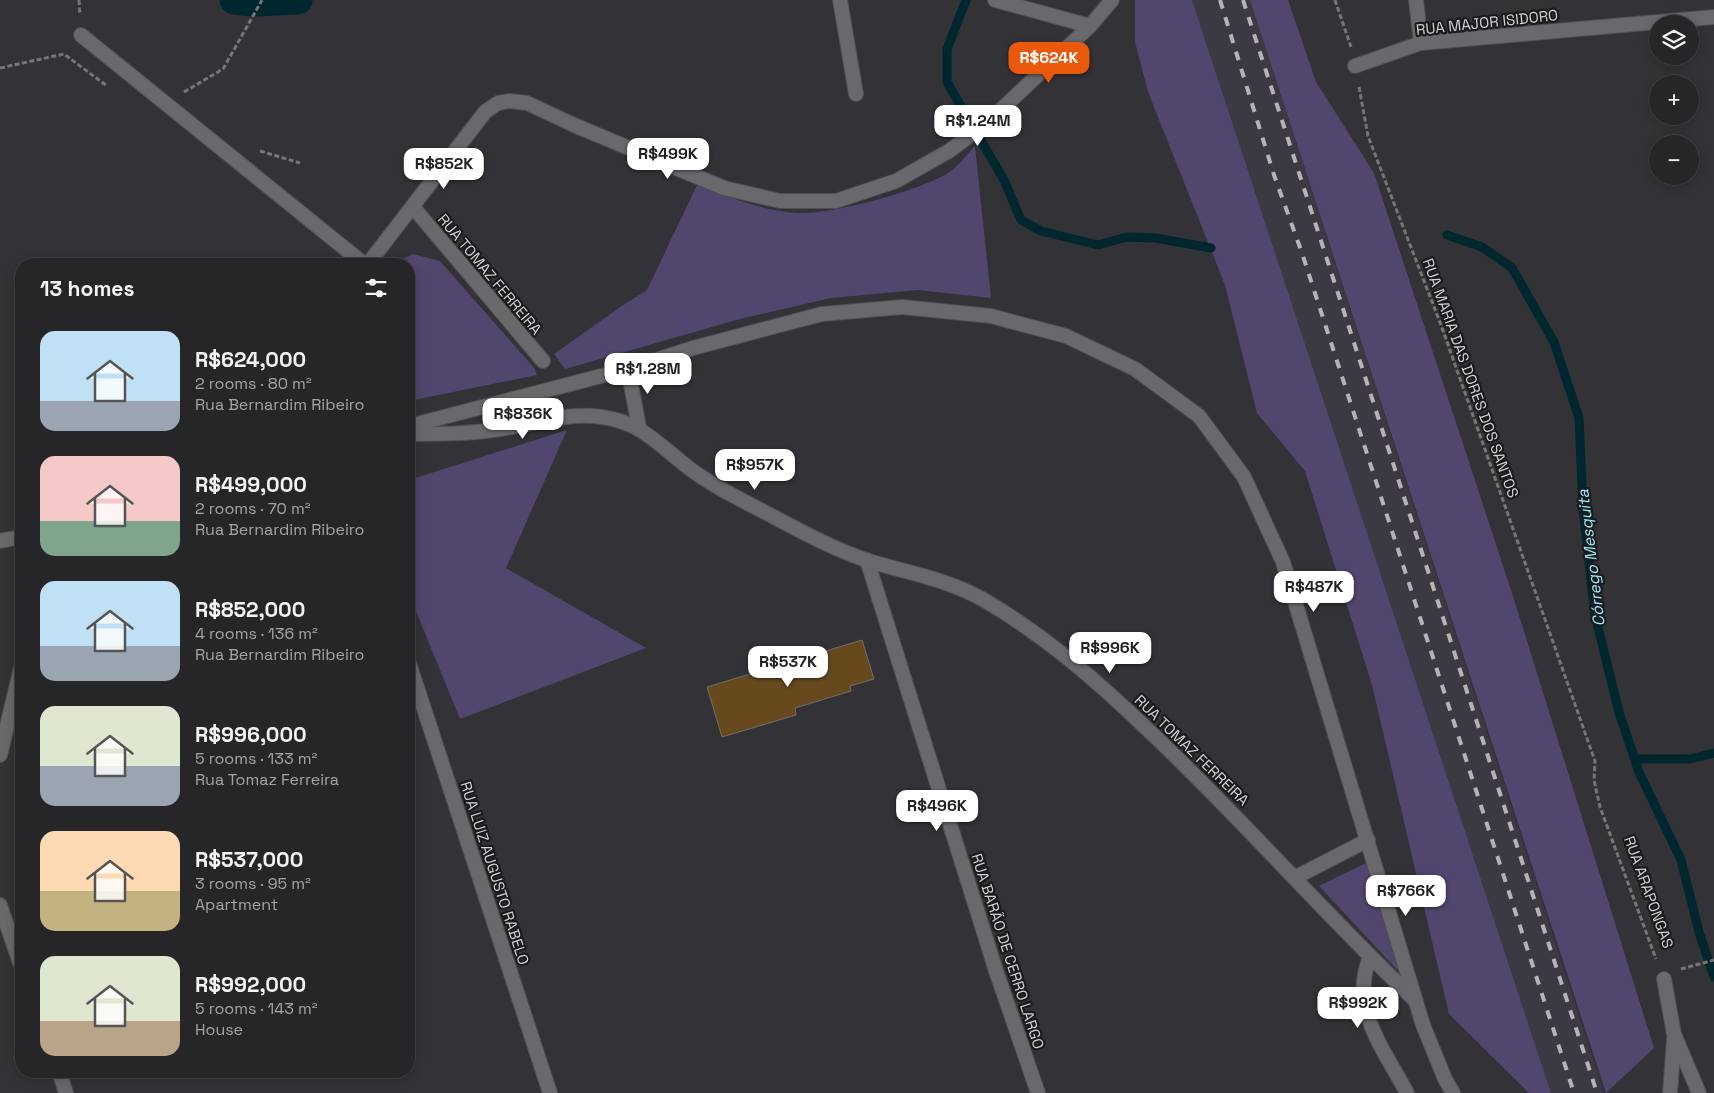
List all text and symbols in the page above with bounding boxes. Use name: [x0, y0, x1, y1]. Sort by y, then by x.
street label: RUA MAJOR ISIDORO: [1415, 5, 1559, 39]
map controls: [1649, 15, 1699, 185]
button: layers: [1649, 15, 1699, 65]
pin: R$624K: [1008, 42, 1090, 84]
text: R$624K: [1019, 47, 1079, 68]
button: +: [1649, 75, 1699, 125]
pin: R$1.24M: [932, 104, 1024, 147]
text: R$1.24M: [945, 110, 1011, 131]
button: −: [1649, 135, 1699, 185]
pin: R$499K: [627, 138, 709, 180]
text: R$499K: [638, 143, 698, 164]
pin: R$852K: [403, 148, 485, 190]
text: R$852K: [415, 153, 473, 174]
street label: RUA TOMAZ FERREIRA: [434, 210, 546, 339]
street label: RUA MARIA DAS DORES DOS SANTOS: [1419, 256, 1523, 500]
icon: filters: [362, 274, 390, 302]
text: 13 homes: [40, 275, 134, 302]
text: R$624,000: [195, 346, 306, 373]
icon: home: [80, 351, 140, 411]
pin: R$1.28M: [602, 352, 694, 395]
text: R$1.28M: [615, 358, 681, 379]
text: 2 rooms · 80 m²: [195, 373, 312, 394]
text: Rua Bernardim Ribeiro: [195, 394, 364, 415]
pin: R$836K: [482, 398, 564, 440]
text: R$836K: [493, 403, 553, 424]
pin: R$957K: [714, 448, 796, 491]
text: R$957K: [726, 454, 784, 475]
text: R$499,000: [195, 471, 307, 498]
icon: home: [80, 476, 140, 536]
water label: Córrego Mesquita: [1572, 487, 1610, 628]
text: 2 rooms · 70 m²: [195, 498, 311, 519]
text: Rua Bernardim Ribeiro: [195, 519, 364, 540]
pin: R$487K: [1273, 570, 1355, 613]
text: R$487K: [1285, 576, 1343, 597]
text: R$852,000: [195, 596, 305, 623]
icon: home: [80, 601, 140, 661]
text: 4 rooms · 136 m²: [195, 623, 318, 644]
pin: R$996K: [1069, 632, 1151, 674]
text: R$996K: [1080, 637, 1140, 658]
text: Rua Bernardim Ribeiro: [195, 644, 364, 665]
pin: R$537K: [747, 646, 829, 688]
text: R$537K: [759, 651, 817, 672]
street label: RUA TOMAZ FERREIRA: [1131, 690, 1254, 810]
text: R$996,000: [195, 721, 307, 748]
icon: home: [80, 726, 140, 786]
text: 5 rooms · 133 m²: [195, 748, 317, 769]
text: Rua Tomaz Ferreira: [195, 769, 339, 790]
street label: RUA LUIZ AUGUSTO RABELO: [456, 779, 534, 967]
pin: R$496K: [896, 790, 978, 832]
text: R$496K: [907, 795, 967, 816]
street label: RUA ARAPONGAS: [1620, 833, 1678, 951]
text: R$537,000: [195, 846, 303, 873]
icon: home: [80, 851, 140, 911]
street label: RUA BARÃO DE CERRO LARGO: [967, 851, 1049, 1051]
text: 3 rooms · 95 m²: [195, 873, 311, 894]
pin: R$766K: [1365, 874, 1447, 917]
text: R$766K: [1377, 880, 1435, 901]
text: Apartment: [195, 894, 278, 915]
text: R$992,000: [195, 971, 306, 998]
icon: home: [80, 976, 140, 1036]
pin: R$992K: [1317, 986, 1399, 1029]
text: R$992K: [1328, 992, 1388, 1013]
text: 5 rooms · 143 m²: [195, 998, 318, 1019]
text: House: [195, 1019, 243, 1040]

